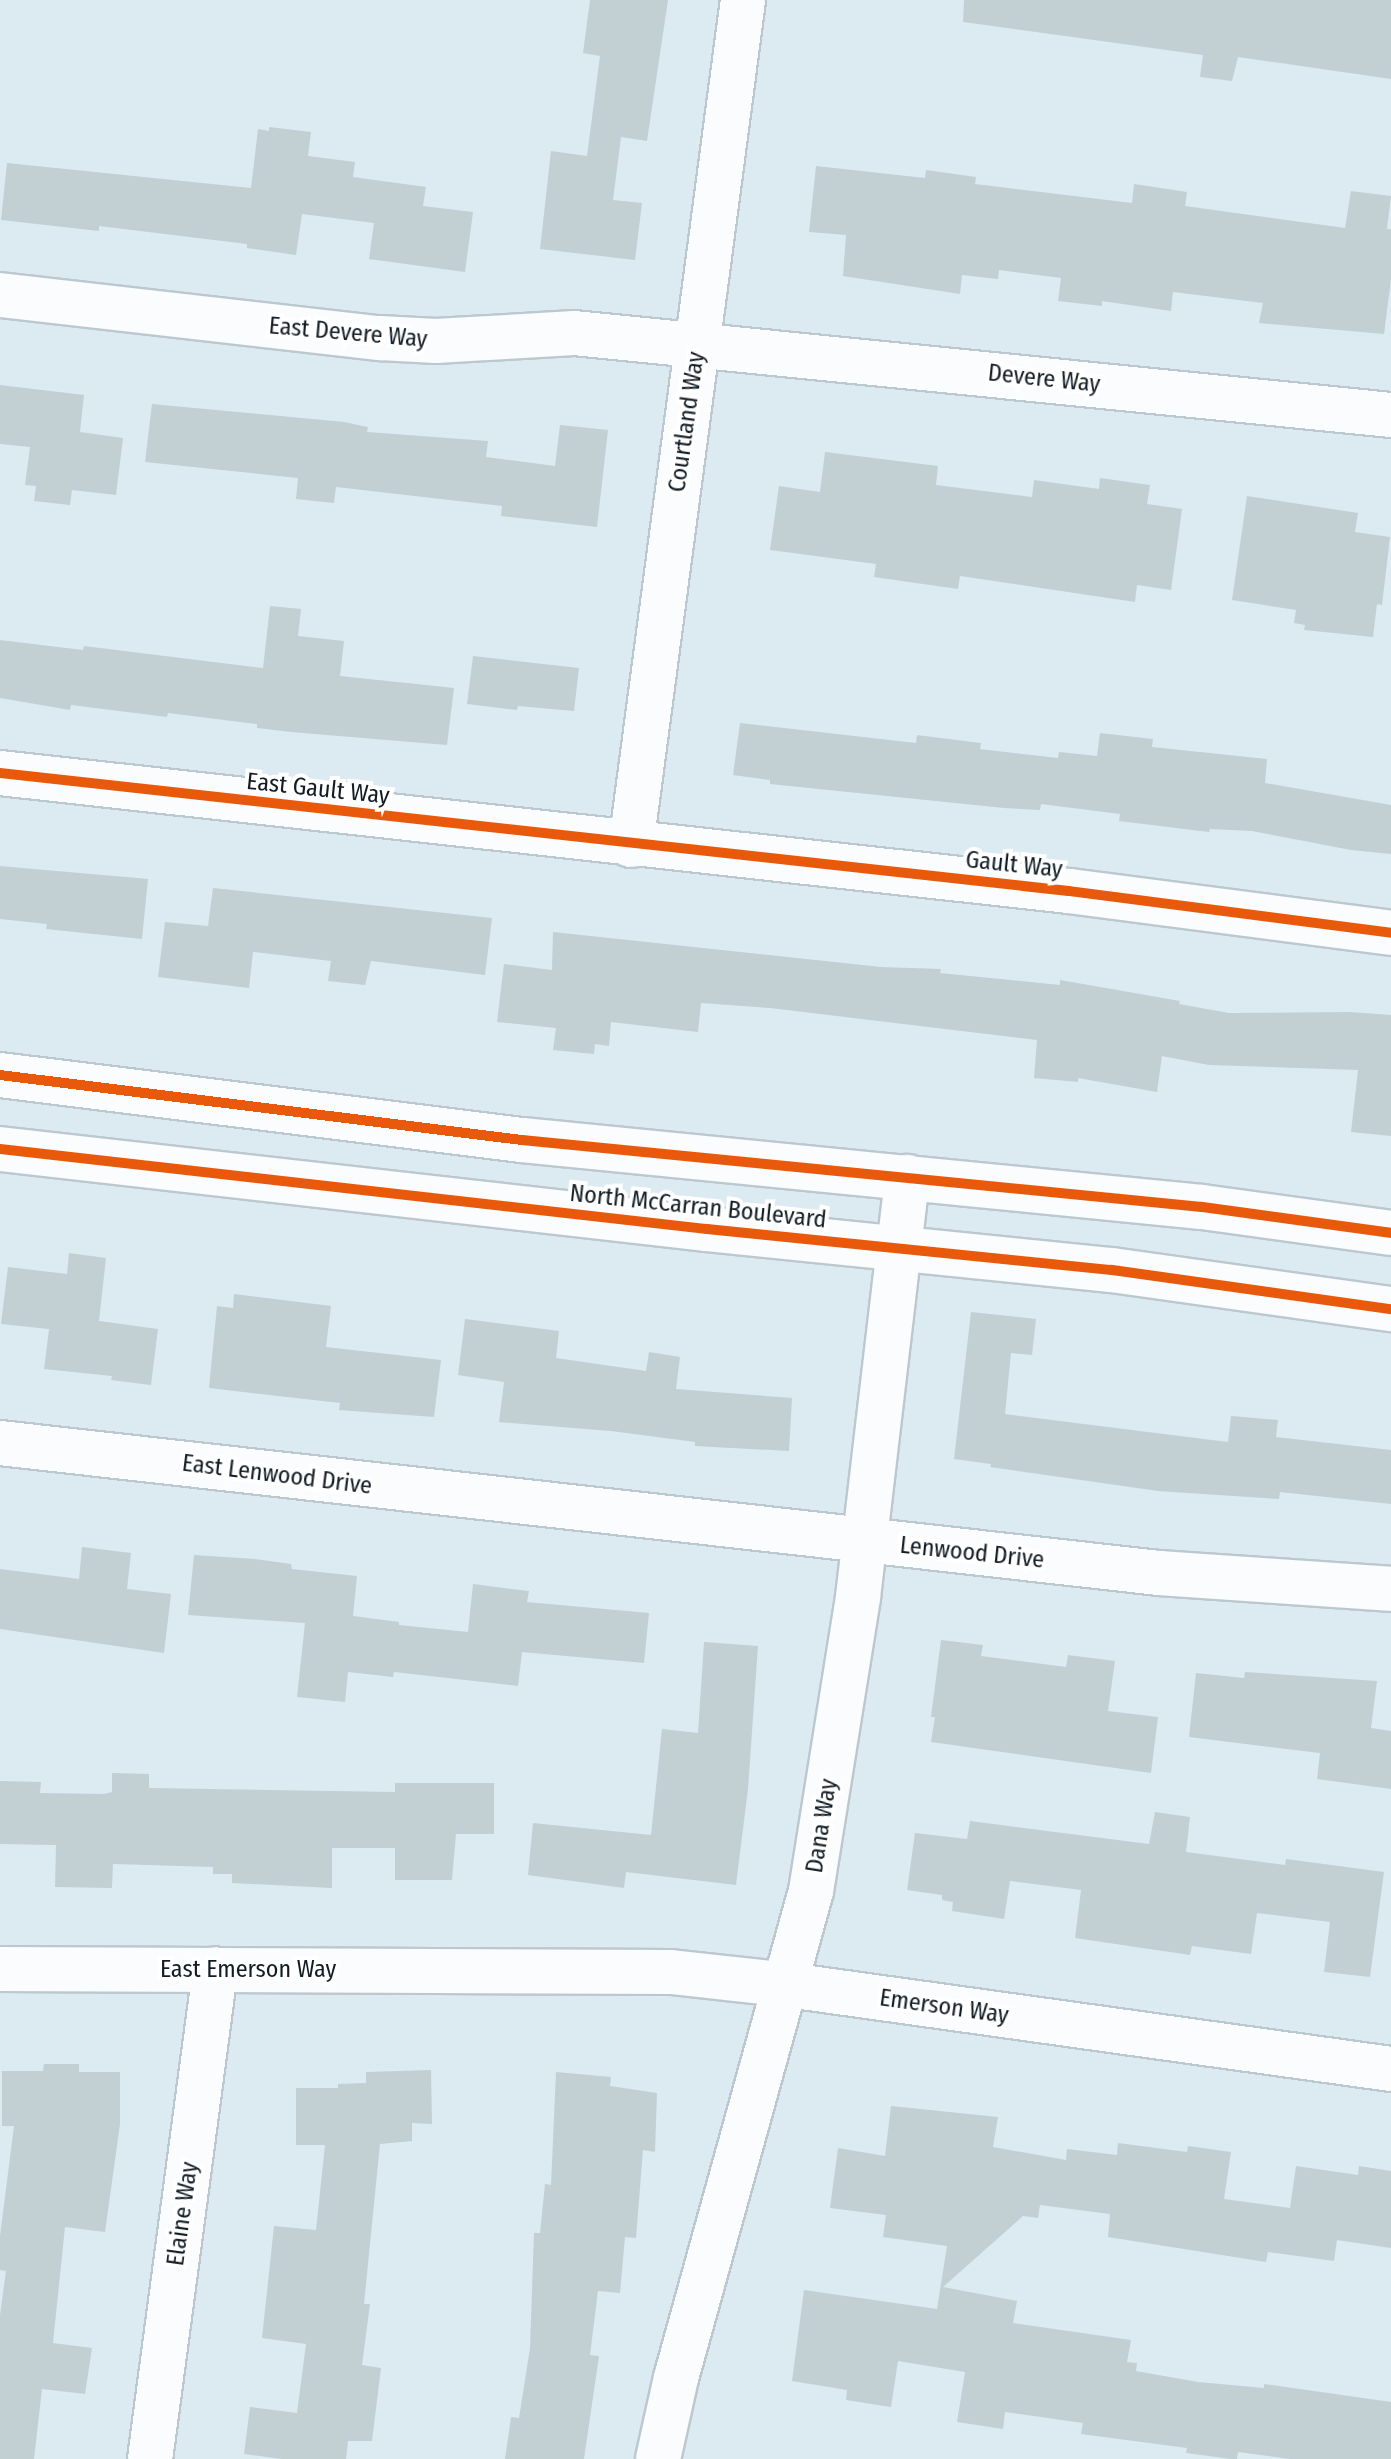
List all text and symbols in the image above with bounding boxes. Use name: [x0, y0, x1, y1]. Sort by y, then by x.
street label: East Devere Way: [268, 312, 428, 354]
street label: Courtland Way: [663, 350, 711, 494]
street label: Devere Way: [986, 359, 1102, 399]
street label: East Gault Way: [245, 767, 391, 811]
street label: Gault Way: [964, 846, 1064, 884]
street label: North McCarran Boulevard: [568, 1179, 828, 1235]
street label: East Lenwood Drive: [180, 1449, 374, 1501]
street label: Lenwood Drive: [898, 1531, 1046, 1575]
street label: Dana Way: [800, 1777, 844, 1875]
street label: East Emerson Way: [160, 1956, 336, 1984]
street label: Emerson Way: [878, 1984, 1010, 2030]
street label: Elaine Way: [161, 2160, 205, 2268]

